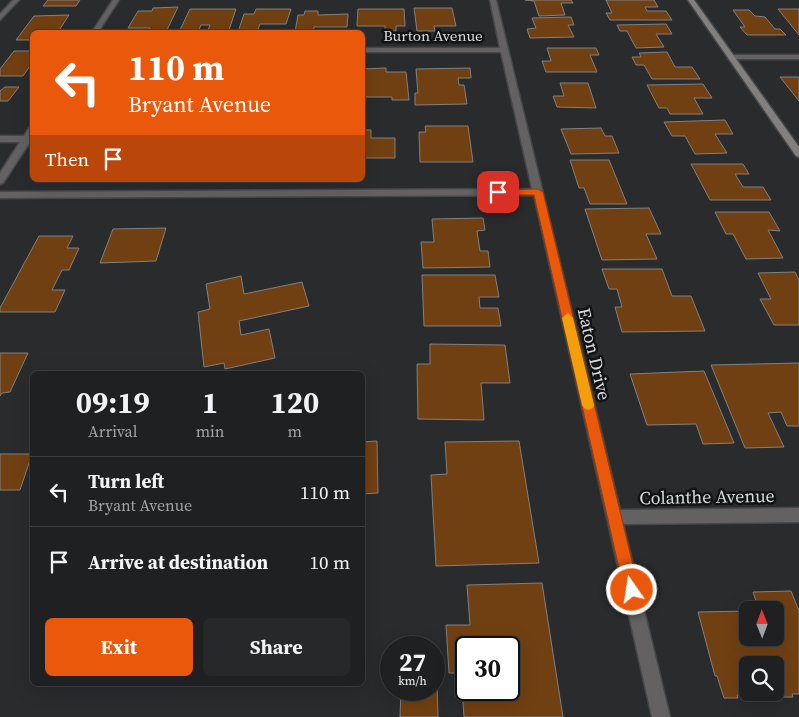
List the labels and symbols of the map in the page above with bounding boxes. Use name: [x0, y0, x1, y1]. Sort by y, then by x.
street label: Burton Avenue: [383, 25, 483, 46]
pin: [477, 171, 519, 213]
street label: Eaton Drive: [572, 305, 617, 403]
street label: Colanthe Avenue: [639, 483, 775, 510]
position arrow: [605, 563, 657, 615]
north arrow: [739, 601, 784, 646]
speed limit sign: 30: [455, 636, 520, 701]

